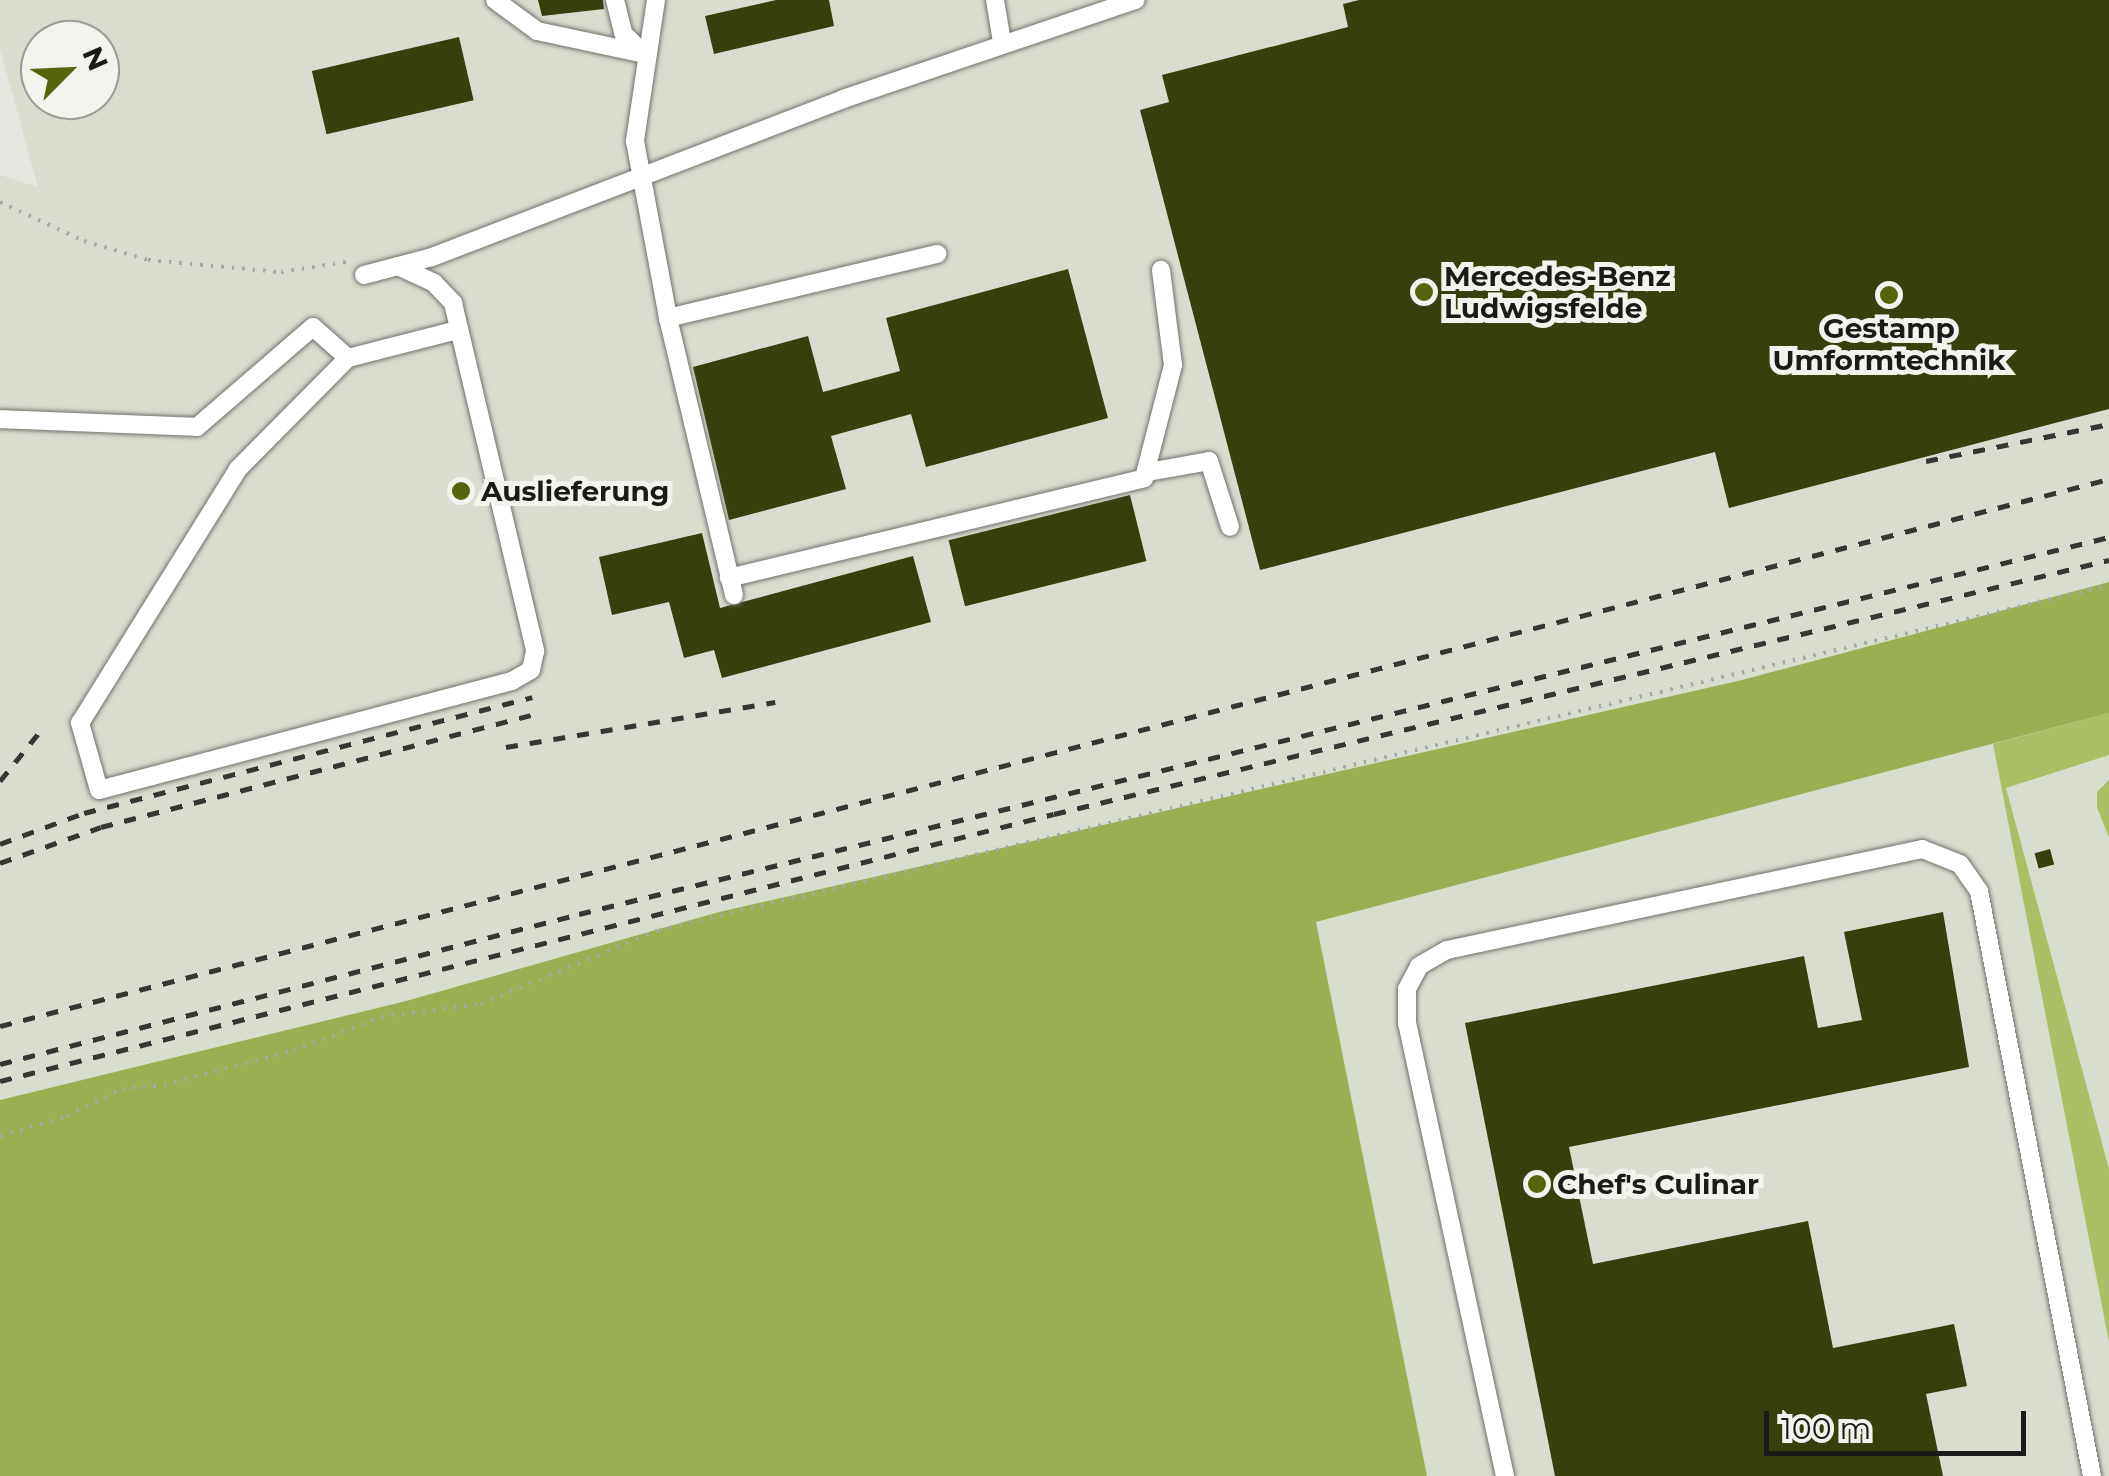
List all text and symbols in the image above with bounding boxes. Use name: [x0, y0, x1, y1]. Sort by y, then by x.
north arrow: [20, 20, 120, 120]
text: N: [75, 41, 116, 76]
place label: Mercedes-Benz Ludwigsfelde: [1444, 259, 1671, 325]
marker: Mercedes-Benz Ludwigsfelde: [1413, 281, 1435, 303]
marker: Gestamp Umformtechnik: [1878, 284, 1900, 306]
place label: Gestamp Umformtechnik: [1772, 311, 2006, 377]
place label: Auslieferung: [481, 474, 669, 508]
marker: Auslieferung: [450, 480, 472, 502]
place label: Chef's Culinar: [1557, 1167, 1759, 1201]
marker: Chef's Culinar: [1526, 1173, 1548, 1195]
scale bar: [1769, 1391, 2032, 1453]
text: 100 m: [1781, 1410, 1871, 1447]

